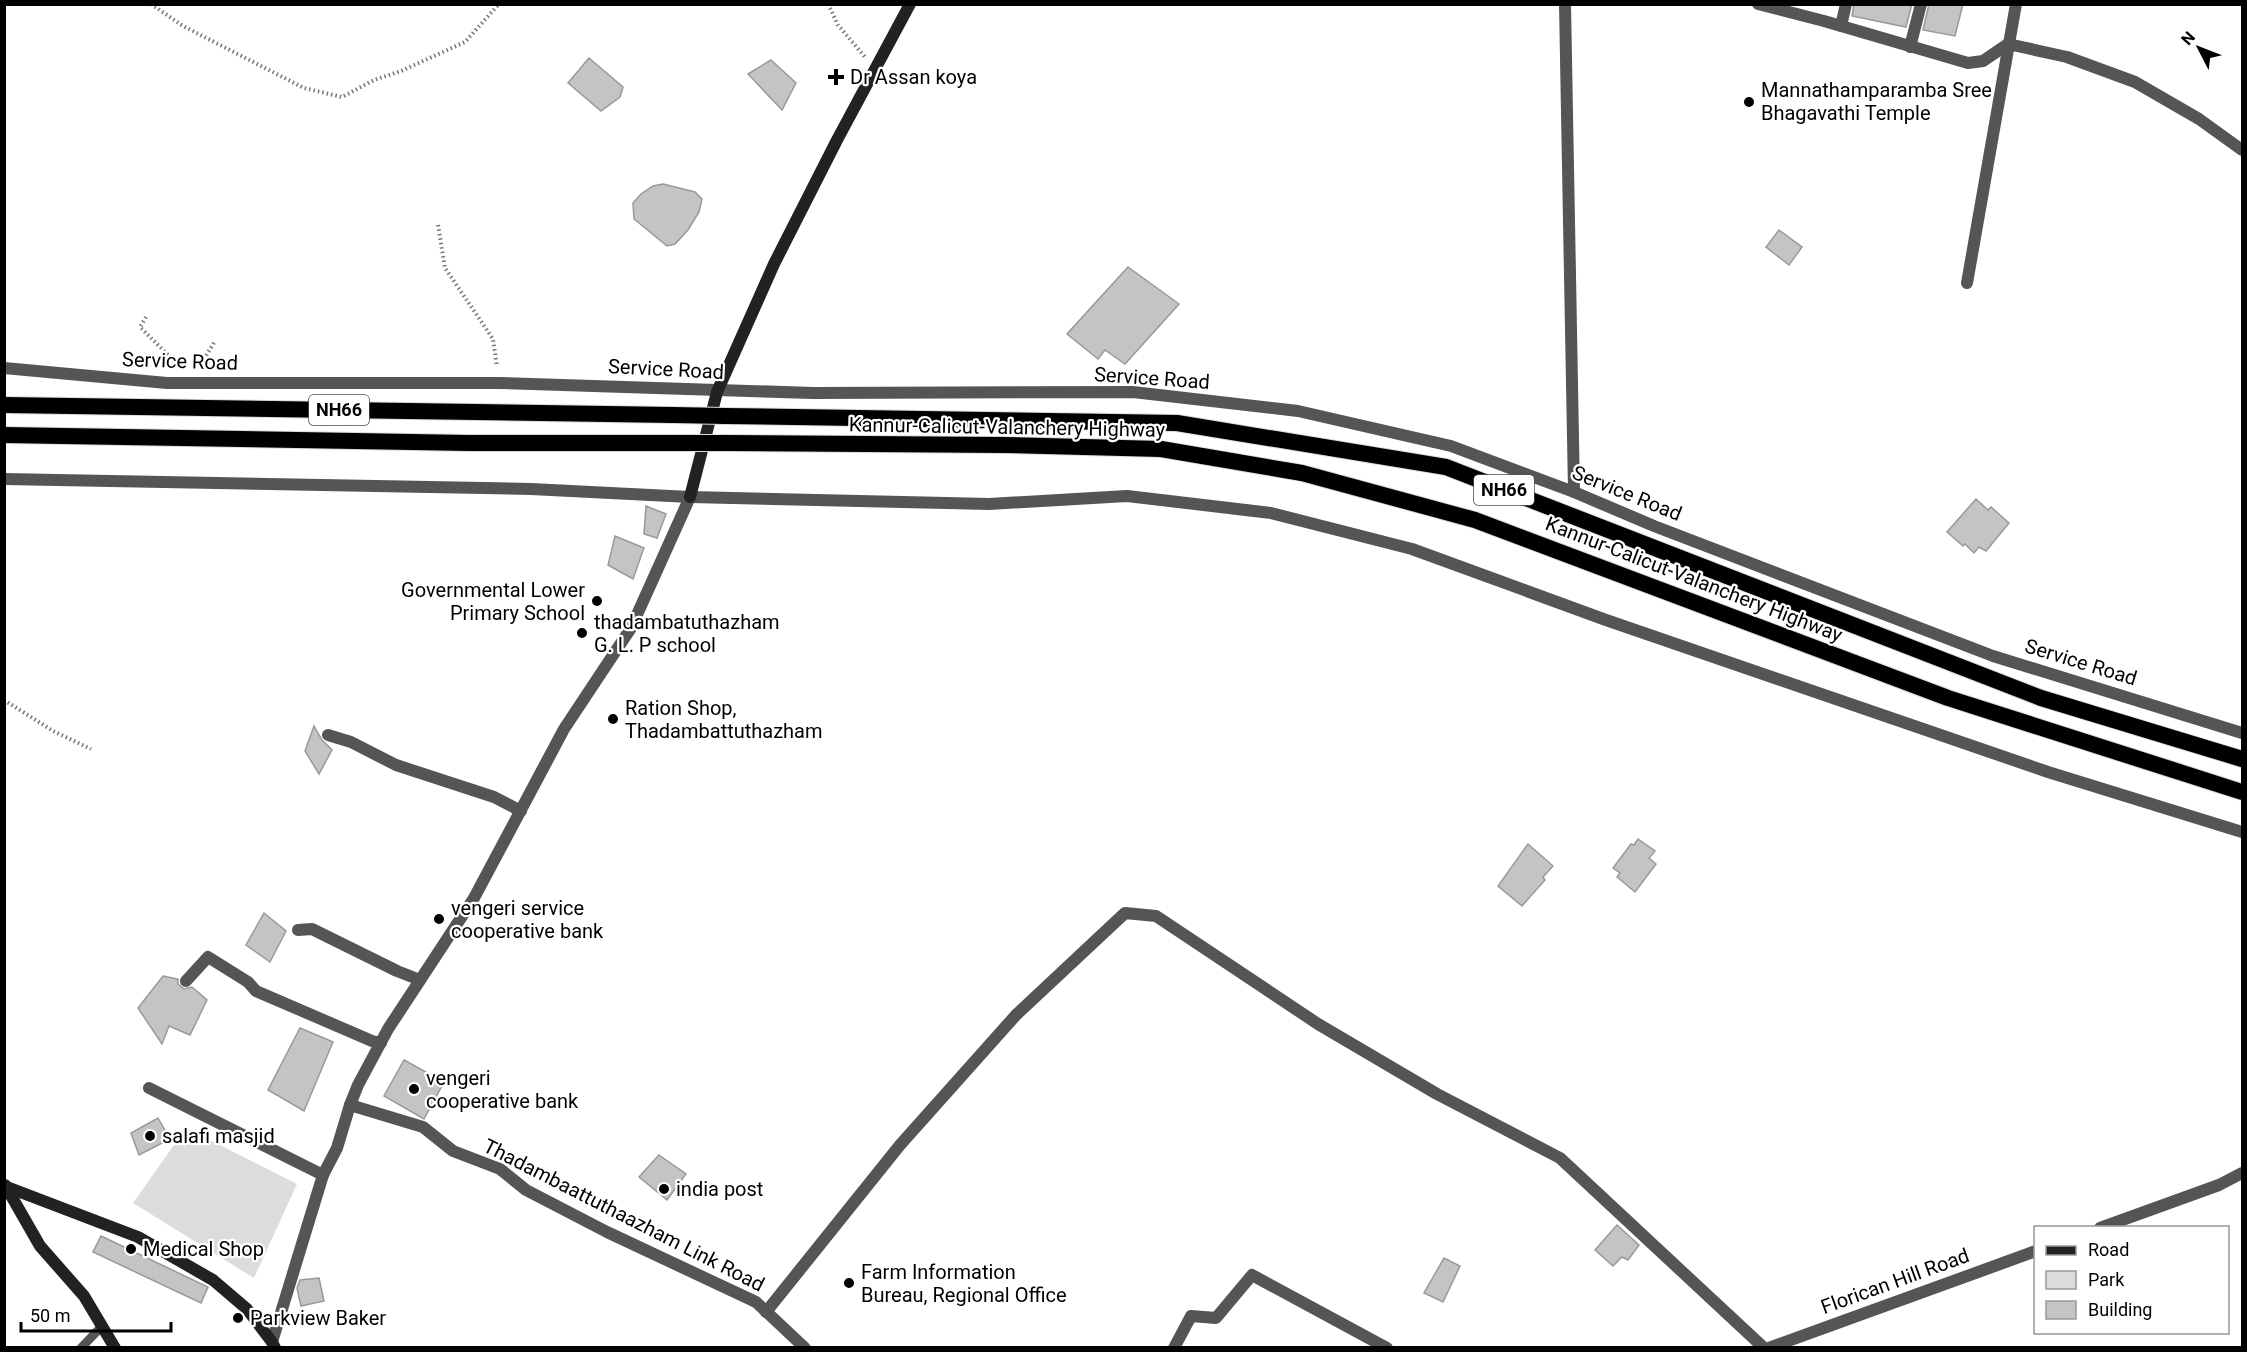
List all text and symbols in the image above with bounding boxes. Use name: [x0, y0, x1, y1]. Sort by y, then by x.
north arrow: [2169, 18, 2229, 78]
text: N: [2177, 28, 2199, 49]
place label: Dr Assan koya: [850, 65, 977, 89]
marker: Dr Assan koya: [827, 68, 845, 86]
place label: Mannathamparamba Sree Bhagavathi Temple: [1761, 78, 1992, 125]
marker: Mannathamparamba Sree Bhagavathi Temple: [1742, 95, 1756, 109]
street label: Service Road: [122, 347, 238, 375]
street label: Service Road: [607, 354, 725, 384]
street label: Service Road: [1093, 362, 1211, 394]
road number: NH66: [309, 395, 369, 425]
street label: Kannur-Calicut-Valanchery Highway: [849, 412, 1166, 442]
street label: Service Road: [1569, 460, 1685, 526]
road number: NH66: [1474, 475, 1534, 505]
street label: Kannur-Calicut-Valanchery Highway: [1542, 511, 1846, 647]
place label: Governmental Lower Primary School: [401, 578, 585, 625]
marker: Governmental Lower Primary School: [590, 594, 604, 608]
place label: thadambatuthazham G. L. P school: [594, 610, 780, 657]
marker: thadambatuthazham G. L. P school: [575, 626, 589, 640]
street label: Service Road: [2022, 634, 2140, 690]
place label: Ration Shop, Thadambattuthazham: [625, 696, 823, 743]
marker: Ration Shop, Thadambattuthazham: [606, 712, 620, 726]
place label: vengeri service cooperative bank: [451, 896, 604, 943]
marker: vengeri service cooperative bank: [432, 912, 446, 926]
place label: vengeri cooperative bank: [426, 1066, 579, 1113]
marker: vengeri cooperative bank: [407, 1082, 421, 1096]
place label: salafi masjid: [162, 1124, 275, 1148]
marker: salafi masjid: [143, 1129, 157, 1143]
street label: Thadambaattuthaazham Link Road: [480, 1133, 768, 1297]
place label: india post: [676, 1177, 763, 1201]
marker: india post: [657, 1182, 671, 1196]
legend: [2034, 1226, 2229, 1334]
place label: Medical Shop: [143, 1237, 264, 1261]
text: Road: [2088, 1239, 2129, 1260]
marker: Medical Shop: [124, 1242, 138, 1256]
street label: Florican Hill Road: [1818, 1243, 1972, 1319]
place label: Farm Information Bureau, Regional Office: [861, 1260, 1067, 1307]
text: Park: [2088, 1269, 2125, 1290]
marker: Farm Information Bureau, Regional Office: [842, 1276, 856, 1290]
scale bar: [21, 1295, 171, 1333]
text: Building: [2088, 1299, 2152, 1320]
text: 50 m: [30, 1305, 70, 1326]
place label: Parkview Baker: [250, 1306, 386, 1330]
marker: Parkview Baker: [231, 1311, 245, 1325]

